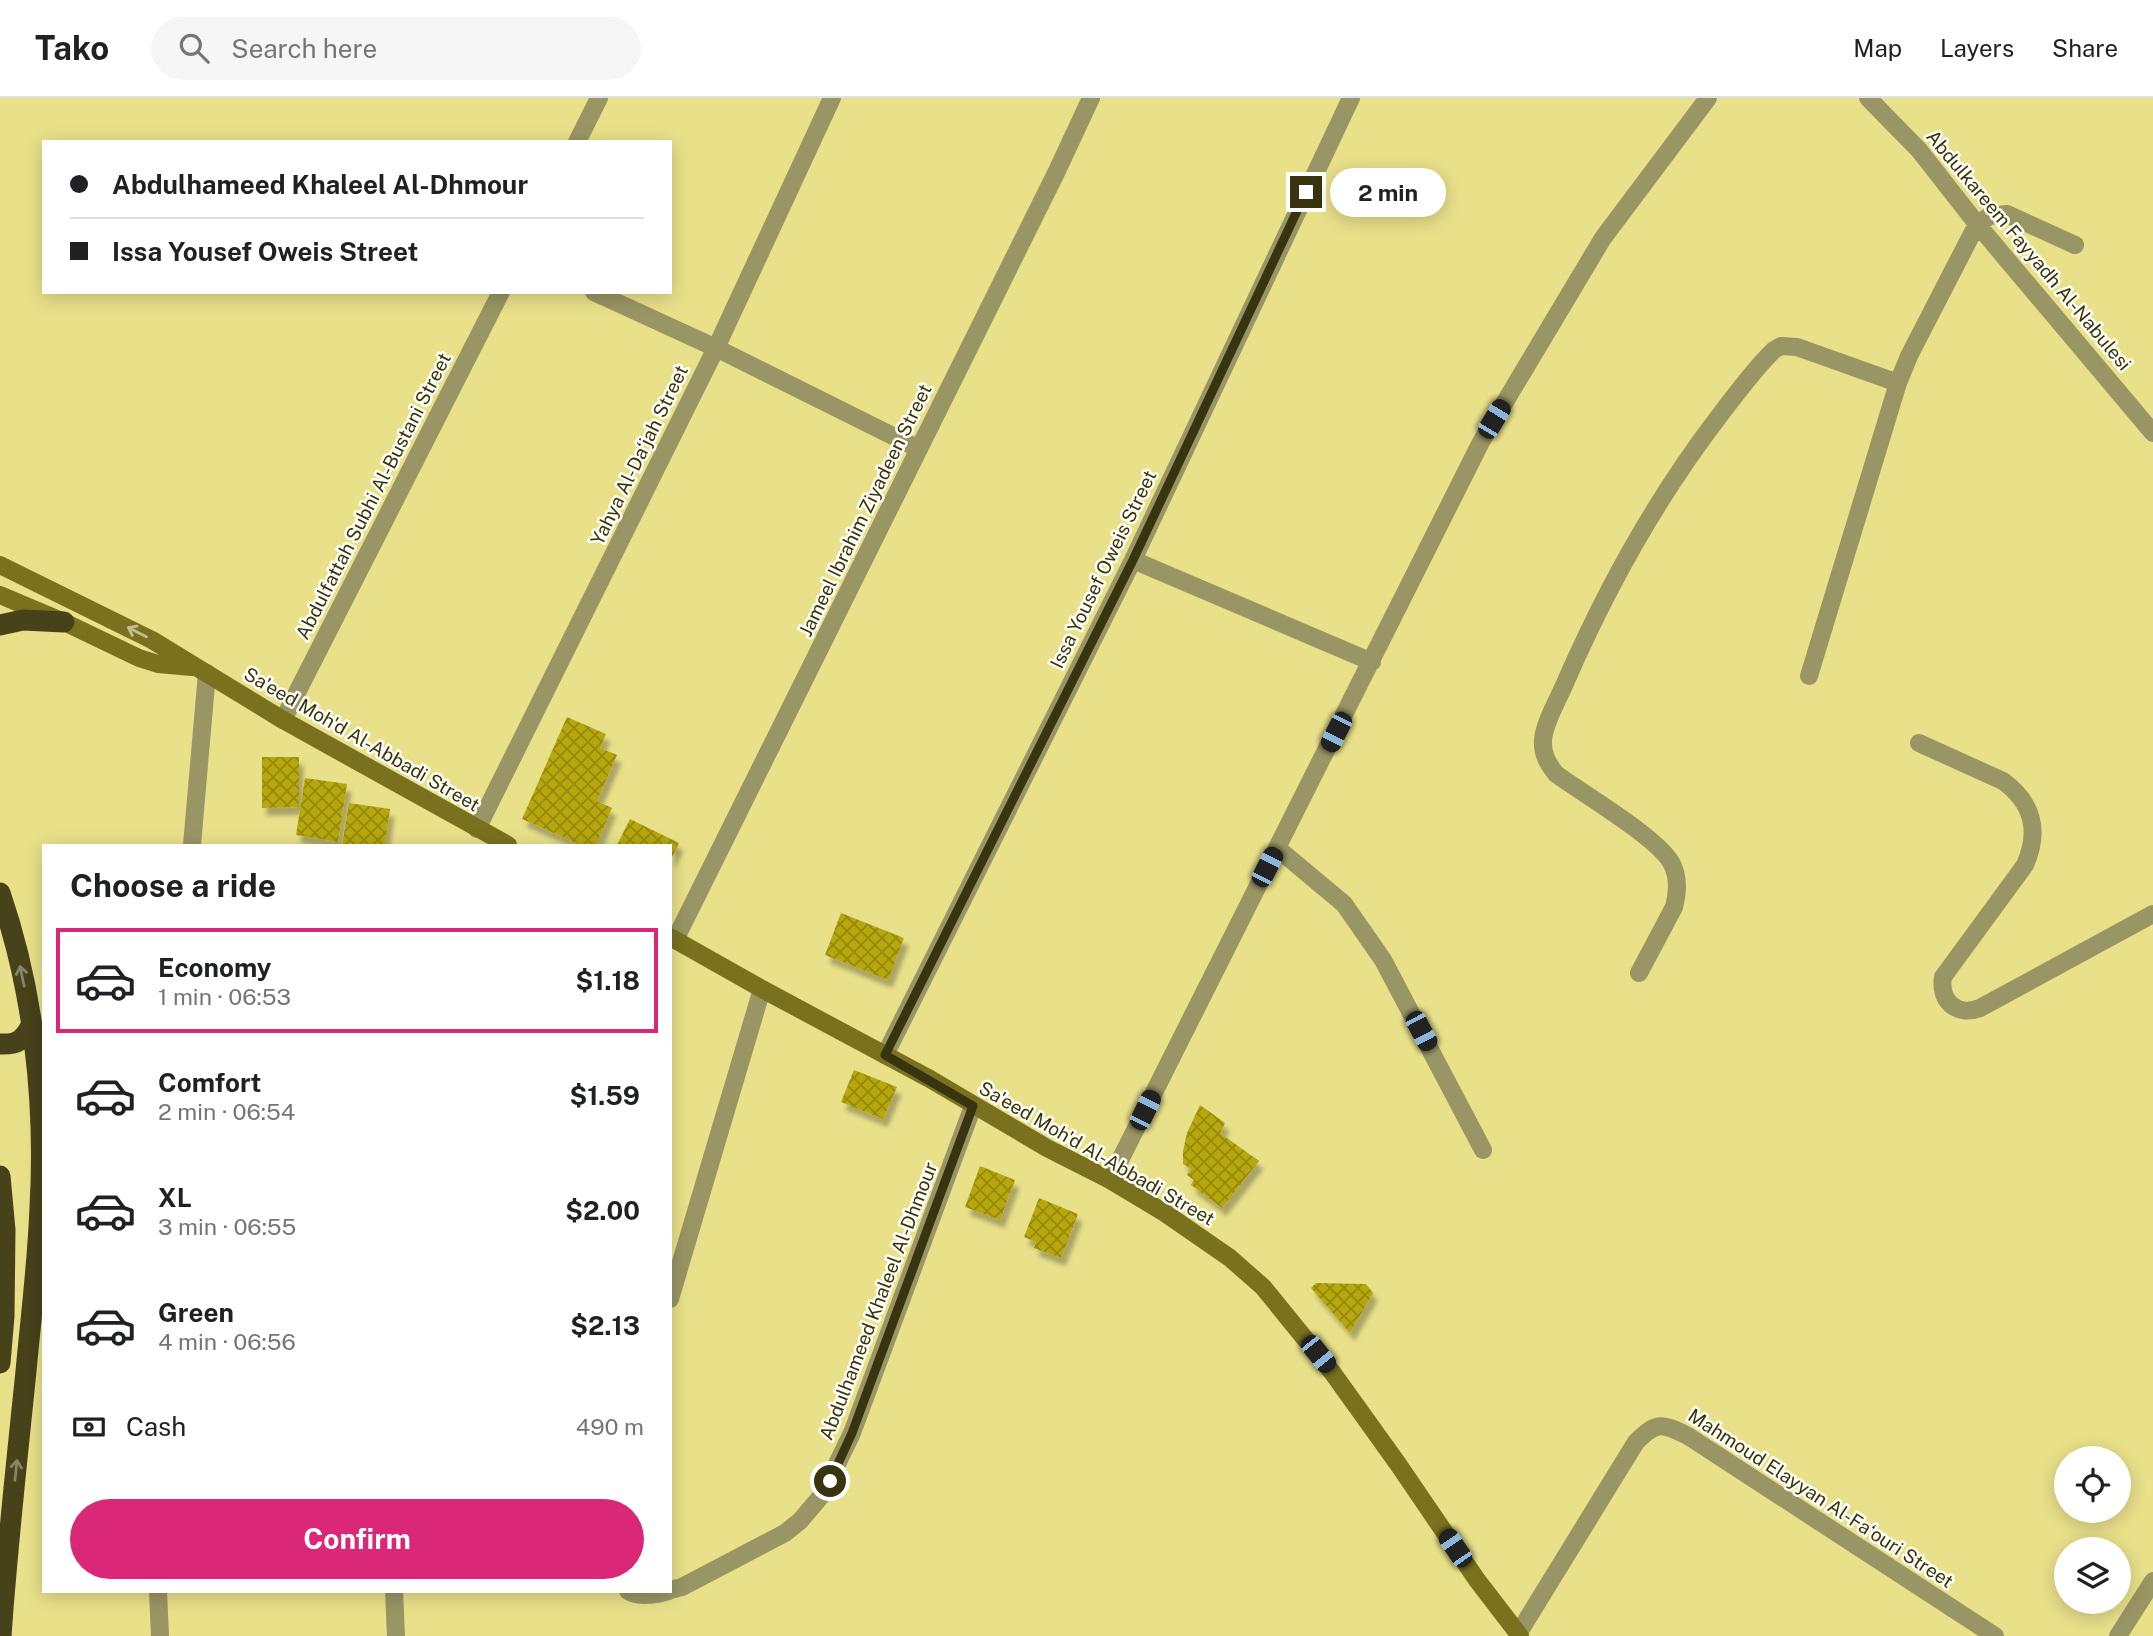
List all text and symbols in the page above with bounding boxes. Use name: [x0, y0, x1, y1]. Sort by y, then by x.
search box: [151, 17, 641, 80]
text: Tako: [35, 29, 109, 67]
icon: search: [175, 29, 213, 67]
text: Search here: [231, 33, 377, 64]
text: Map: [1853, 34, 1902, 62]
text: Layers: [1940, 34, 2014, 62]
text: Share: [2052, 34, 2118, 62]
street label: Abdulkareem Fayyadh Al-Nabulesi: [1922, 126, 2136, 374]
callout: 2 min: [1330, 168, 1446, 217]
text: Abdulhameed Khaleel Al-Dhmour: [112, 169, 528, 200]
route end: [1290, 176, 1322, 208]
text: 2 min: [1358, 179, 1418, 206]
text: Issa Yousef Oweis Street: [112, 236, 418, 267]
street label: Abdulfattah Subhi Al-Bustani Street: [291, 349, 455, 643]
street label: Yahya Al-Da‘jah Street: [586, 361, 692, 549]
street label: Jameel Ibrahim Ziyadeen Street: [794, 380, 936, 640]
car: [1475, 396, 1514, 442]
street label: Issa Yousef Oweis Street: [1045, 466, 1161, 672]
one-way arrow: [127, 625, 148, 639]
street label: Sa'eed Moh'd Al-Abbadi Street: [240, 662, 484, 816]
car: [1318, 709, 1355, 755]
car: [1249, 844, 1286, 890]
text: Choose a ride: [70, 867, 276, 904]
icon: car: [74, 949, 137, 1012]
text: Economy: [158, 952, 271, 983]
one-way arrow: [14, 965, 28, 988]
text: $1.18: [576, 965, 640, 996]
text: 1 min · 06:53: [158, 983, 291, 1010]
car: [1402, 1008, 1441, 1054]
icon: car: [74, 1064, 137, 1127]
text: Comfort: [158, 1067, 261, 1098]
street label: Sa'eed Moh'd Al-Abbadi Street: [975, 1076, 1219, 1230]
text: $1.59: [569, 1080, 640, 1111]
car: [1127, 1087, 1164, 1133]
text: 2 min · 06:54: [158, 1098, 295, 1125]
street label: Abdulhameed Khaleel Al-Dhmour: [815, 1159, 941, 1443]
icon: car: [74, 1179, 137, 1242]
text: XL: [158, 1182, 192, 1213]
text: $2.00: [565, 1195, 640, 1226]
text: 3 min · 06:55: [158, 1213, 296, 1240]
icon: car: [74, 1294, 137, 1357]
text: Green: [158, 1297, 234, 1328]
text: $2.13: [570, 1310, 640, 1341]
text: 4 min · 06:56: [158, 1328, 296, 1355]
car: [1297, 1331, 1340, 1377]
street label: Mahmoud Elayyan Al-Fa‘ouri Street: [1684, 1404, 1958, 1592]
icon: cash: [70, 1408, 108, 1446]
text: Cash: [126, 1411, 186, 1442]
text: 490 m: [576, 1413, 644, 1440]
map controls: [2054, 1446, 2131, 1614]
button: locate: [2054, 1446, 2131, 1523]
one-way arrow: [10, 1460, 23, 1482]
route start: [814, 1465, 846, 1497]
button: Confirm: [70, 1499, 644, 1579]
car: [1435, 1525, 1476, 1571]
button: layers: [2054, 1537, 2131, 1614]

